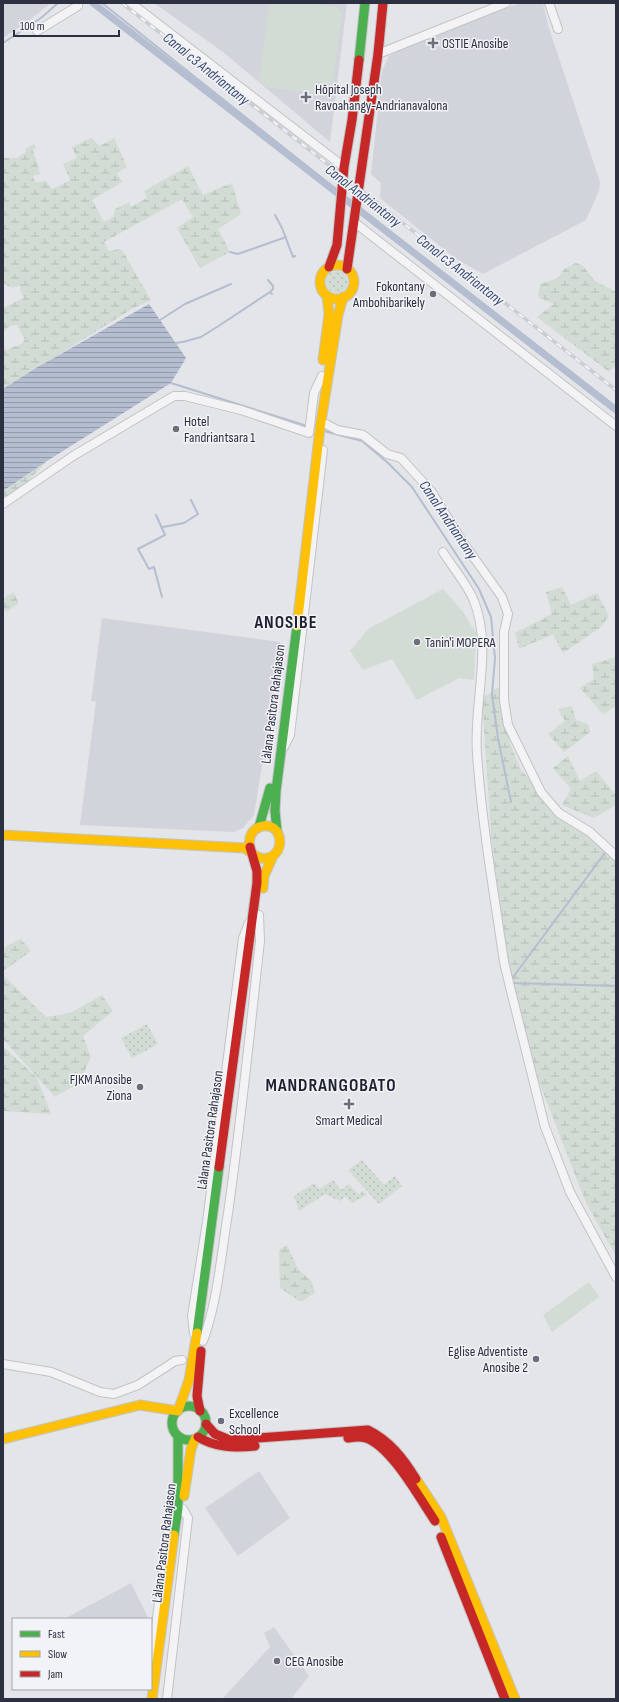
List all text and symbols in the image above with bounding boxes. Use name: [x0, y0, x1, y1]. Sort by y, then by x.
scale bar: [14, 12, 119, 38]
text: 100 m: [20, 19, 45, 34]
water label: Canal c3 Andriantany: [159, 28, 254, 110]
place label: OSTIE Anosibe: [442, 35, 508, 52]
marker: OSTIE Anosibe: [427, 37, 439, 49]
place label: Hôpital Joseph Ravoahangy-Andrianavalona: [315, 81, 448, 114]
marker: Hôpital Joseph Ravoahangy-Andrianavalona: [300, 91, 312, 103]
water label: Canal Andriantany: [321, 160, 406, 232]
water label: Canal c3 Andriantany: [413, 230, 509, 311]
place label: Fokontany Ambohibarikely: [352, 278, 426, 311]
marker: Fokontany Ambohibarikely: [428, 289, 438, 299]
place label: Hotel Fandriantsara 1: [184, 413, 255, 446]
marker: Hotel Fandriantsara 1: [171, 424, 181, 434]
water label: Canal Andriantany: [415, 477, 482, 564]
district label: ANOSIBE: [254, 612, 317, 633]
place label: Tanin'i MOPERA: [425, 634, 497, 651]
marker: Tanin'i MOPERA: [412, 637, 422, 647]
street label: Làlana Pasitora Rahajason: [257, 643, 289, 765]
street label: Làlana Pasitora Rahajason: [193, 1069, 227, 1191]
place label: FJKM Anosibe Ziona: [70, 1071, 132, 1104]
district label: MANDRANGOBATO: [266, 1075, 397, 1096]
marker: FJKM Anosibe Ziona: [135, 1082, 145, 1092]
marker: Smart Medical: [343, 1098, 355, 1110]
place label: Smart Medical: [316, 1112, 382, 1129]
place label: Eglise Adventiste Anosibe 2: [448, 1343, 528, 1376]
marker: Eglise Adventiste Anosibe 2: [531, 1354, 541, 1364]
place label: Excellence School: [229, 1405, 279, 1438]
marker: Excellence School: [216, 1416, 226, 1426]
street label: Làlana Pasitora Rahajason: [148, 1482, 180, 1604]
legend: [12, 1618, 152, 1690]
text: Fast: [48, 1627, 65, 1642]
text: Slow: [48, 1647, 67, 1662]
place label: CEG Anosibe: [285, 1653, 344, 1670]
marker: CEG Anosibe: [272, 1656, 282, 1666]
text: Jam: [47, 1667, 63, 1682]

